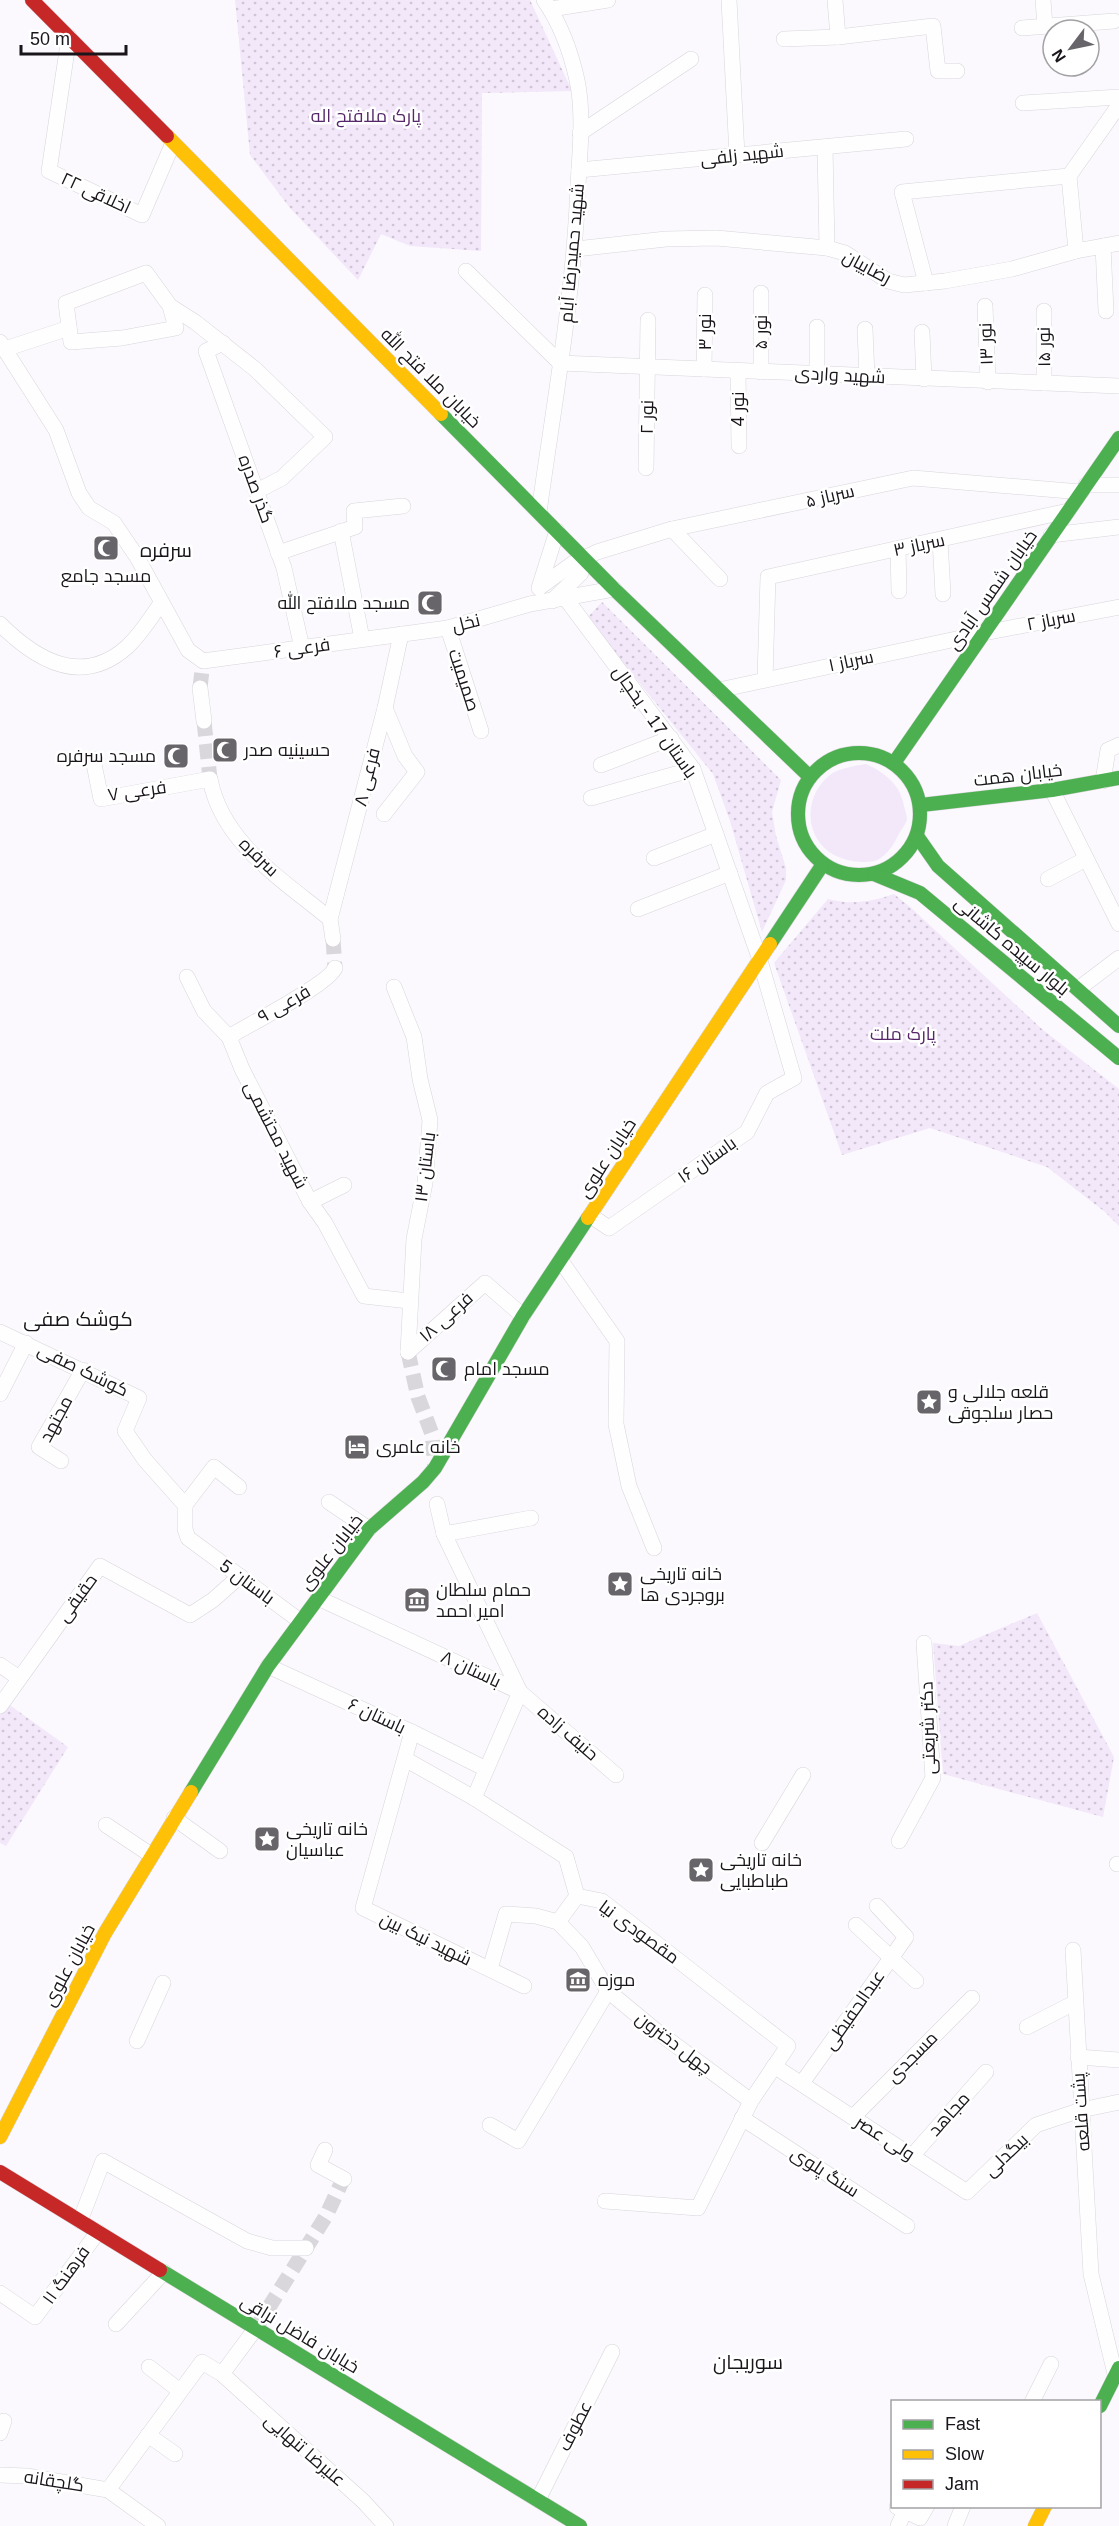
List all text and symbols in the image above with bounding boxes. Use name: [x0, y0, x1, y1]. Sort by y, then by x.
scale bar: [21, 18, 126, 56]
north arrow: [1041, 18, 1101, 78]
text: 50 m: [30, 29, 70, 49]
text: N: [1048, 46, 1069, 65]
park label: پارک ملافتح اله: [311, 106, 421, 128]
street label: شهید زلفی: [699, 141, 785, 170]
street label: اخلاقی ۲۲: [58, 168, 134, 219]
street label: شهید حمیدرضا آبام: [556, 183, 590, 324]
street label: رضاییان: [839, 246, 895, 289]
street label: نور ۳: [695, 313, 716, 351]
street label: نور ۵: [751, 315, 772, 349]
street label: نور ۱۳: [975, 322, 998, 366]
street label: خیابان ملا فتح الله: [376, 323, 486, 433]
street label: نور ۱۵: [1034, 327, 1055, 367]
street label: شهید واردی: [794, 363, 886, 388]
street label: نور 4: [728, 392, 749, 426]
street label: نور ۲: [637, 400, 658, 434]
street label: گذر صدره: [233, 452, 278, 526]
street label: سرباز ۵: [804, 481, 857, 512]
street label: خیابان شمس آبادی: [943, 526, 1042, 654]
street label: سرباز ۳: [891, 530, 947, 561]
mosque icon: مسجد جامع: [91, 533, 121, 563]
district label: سرفره: [140, 539, 192, 562]
place label: مسجد جامع: [61, 566, 151, 588]
mosque icon: مسجد ملافتح الله: [415, 588, 445, 618]
place label: مسجد ملافتح الله: [278, 591, 410, 615]
street label: سرباز ۲: [1025, 605, 1077, 636]
street label: نخل: [450, 610, 482, 637]
street label: فرعی ۶: [273, 634, 332, 663]
street label: صمیمیت: [445, 646, 483, 714]
street label: سرباز ۱: [827, 646, 875, 676]
street label: باستان 17 - یخچال: [607, 662, 701, 783]
mosque icon: حسینیه صدر: [210, 735, 240, 765]
place label: حسینیه صدر: [243, 740, 330, 761]
mosque icon: مسجد سرفره: [161, 741, 191, 771]
place label: مسجد سرفره: [57, 746, 156, 767]
street label: فرعی ۸: [350, 746, 385, 808]
street label: خیابان همت: [973, 760, 1063, 791]
street label: فرعی ۷: [106, 777, 168, 806]
street label: سرفره: [235, 834, 283, 881]
street label: بلوار سپیده کاشانی: [950, 892, 1073, 1001]
street label: فرعی ۹: [254, 981, 314, 1028]
park label: پارک ملت: [870, 1024, 936, 1046]
street label: شهید محتشمی: [239, 1078, 312, 1193]
street label: خیابان علوی: [574, 1115, 641, 1202]
street label: باستان ۱۳: [411, 1131, 440, 1203]
street label: باستان ۱۶: [674, 1133, 741, 1188]
street label: فرعی ۱۸: [415, 1288, 477, 1347]
district label: کوشک صفی: [23, 1308, 133, 1332]
street label: کوشک صفی: [34, 1339, 132, 1401]
mosque icon: مسجد امام: [429, 1354, 459, 1384]
place label: مسجد امام: [464, 1359, 550, 1381]
place label: قلعه جلالی و حصار سلجوقی: [948, 1382, 1053, 1424]
place icon: قلعه جلالی و حصار سلجوقی: [914, 1387, 944, 1417]
street label: مجتهد: [36, 1393, 77, 1446]
hotel icon: خانه عامری: [342, 1432, 372, 1462]
place label: خانه عامری: [376, 1437, 461, 1458]
street label: خیابان علوی: [295, 1510, 368, 1594]
street label: باستان 5: [215, 1556, 278, 1609]
place label: خانه تاریخی بروجردی ها: [640, 1564, 725, 1606]
place icon: خانه تاریخی بروجردی ها: [605, 1569, 635, 1599]
street label: حقیقی: [53, 1570, 102, 1626]
place label: حمام سلطان امیر احمد: [436, 1580, 531, 1622]
museum icon: حمام سلطان امیر احمد: [402, 1585, 432, 1615]
street label: باستان ۸: [437, 1646, 504, 1692]
street label: دکتر شریعتی: [916, 1681, 941, 1775]
street label: باستان ۶: [345, 1694, 409, 1739]
street label: حنیف زاده: [533, 1701, 602, 1765]
place label: خانه تاریخی عباسیان: [286, 1819, 368, 1861]
place icon: خانه تاریخی عباسیان: [252, 1824, 282, 1854]
place label: خانه تاریخی طباطبایی: [720, 1850, 802, 1892]
place icon: خانه تاریخی طباطبایی: [686, 1855, 716, 1885]
street label: مقصودی نیا: [594, 1896, 683, 1969]
street label: شهید نیک بین: [377, 1908, 475, 1971]
street label: خیابان علوی: [39, 1920, 100, 2010]
museum icon: موزه: [563, 1965, 593, 1995]
street label: عبدالحفیظی: [819, 1966, 890, 2054]
place label: موزه: [598, 1970, 635, 1991]
street label: چهل دخترون: [631, 2008, 716, 2080]
street label: مسجدی: [882, 2027, 942, 2087]
street label: پشت قلعه: [1068, 2072, 1096, 2152]
street label: مجاهد: [924, 2088, 974, 2140]
street label: ولی عصر: [850, 2111, 918, 2165]
street label: بیگدلی: [980, 2129, 1033, 2181]
street label: سنگ پلوی: [786, 2143, 863, 2203]
street label: فرهنگ ۱۱: [38, 2242, 95, 2308]
street label: خیابان فاضل نراقی: [237, 2291, 363, 2378]
district label: سوریجان: [713, 2351, 783, 2375]
street label: عطوف: [554, 2398, 597, 2455]
legend: [891, 2400, 1101, 2508]
street label: علیرضا تنهایی: [260, 2410, 349, 2491]
text: Fast: [945, 2414, 980, 2434]
text: Slow: [945, 2444, 985, 2464]
street label: گلچقانه: [22, 2466, 85, 2498]
text: Jam: [945, 2474, 979, 2494]

